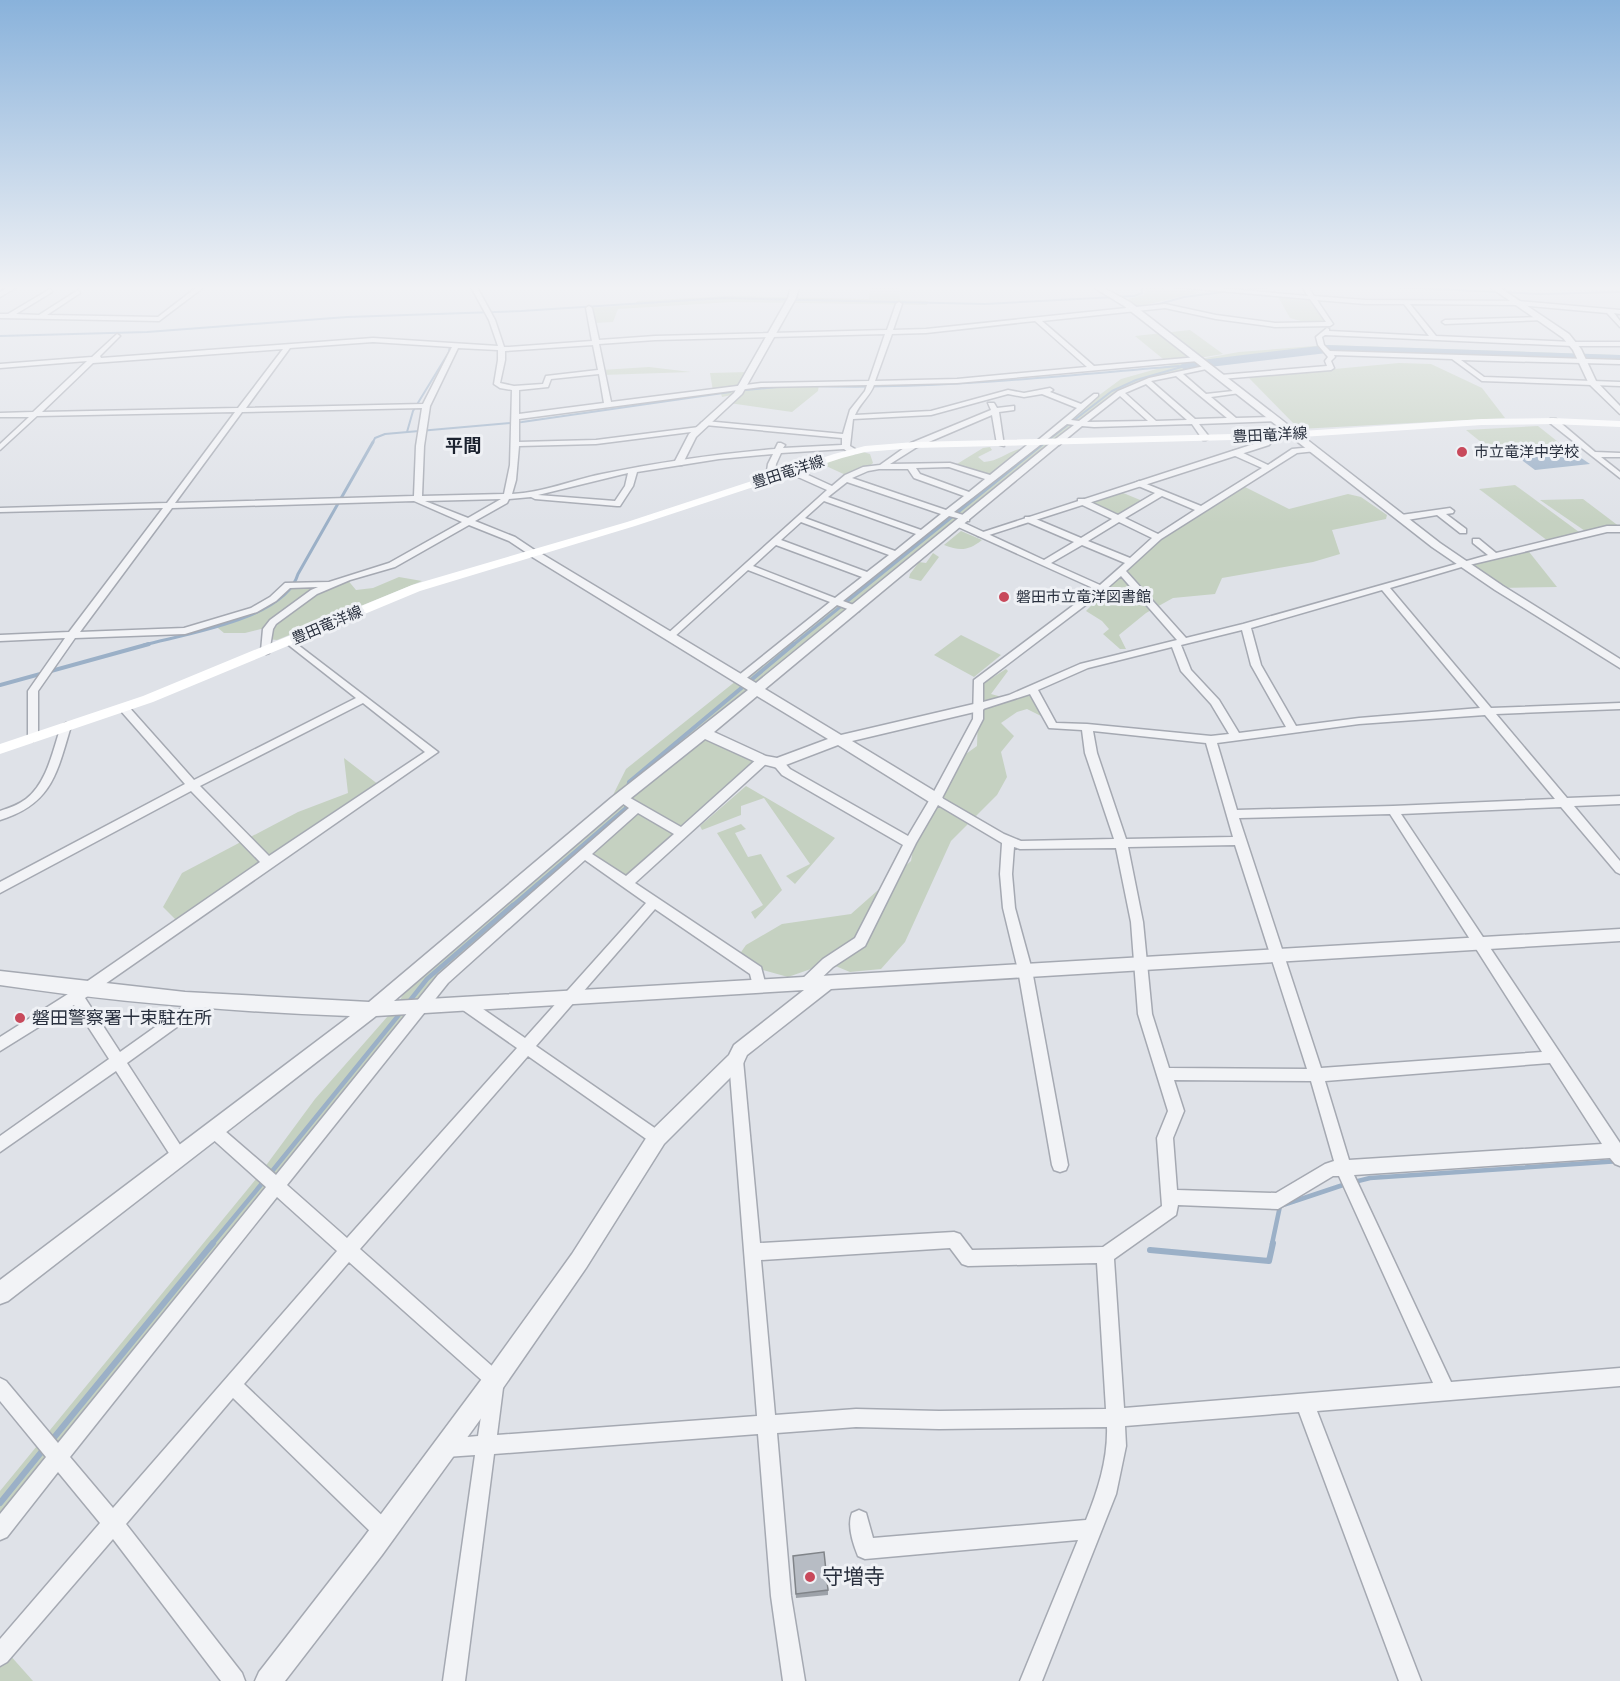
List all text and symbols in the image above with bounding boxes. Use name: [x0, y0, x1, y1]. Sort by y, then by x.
street label: 豊田竜洋線: [1232, 422, 1308, 446]
district label: 平間: [445, 433, 481, 457]
place label: 市立竜洋中学校: [1474, 441, 1579, 461]
marker: 市立竜洋中学校: [1455, 445, 1469, 459]
street label: 豊田竜洋線: [749, 450, 826, 492]
place label: 磐田市立竜洋図書館: [1016, 586, 1151, 606]
marker: 磐田市立竜洋図書館: [997, 590, 1011, 604]
street label: 豊田竜洋線: [288, 600, 365, 648]
place label: 磐田警察署十束駐在所: [32, 1005, 212, 1029]
marker: 磐田警察署十束駐在所: [13, 1011, 27, 1025]
place label: 守増寺: [822, 1562, 885, 1590]
marker: 守増寺: [803, 1570, 817, 1584]

